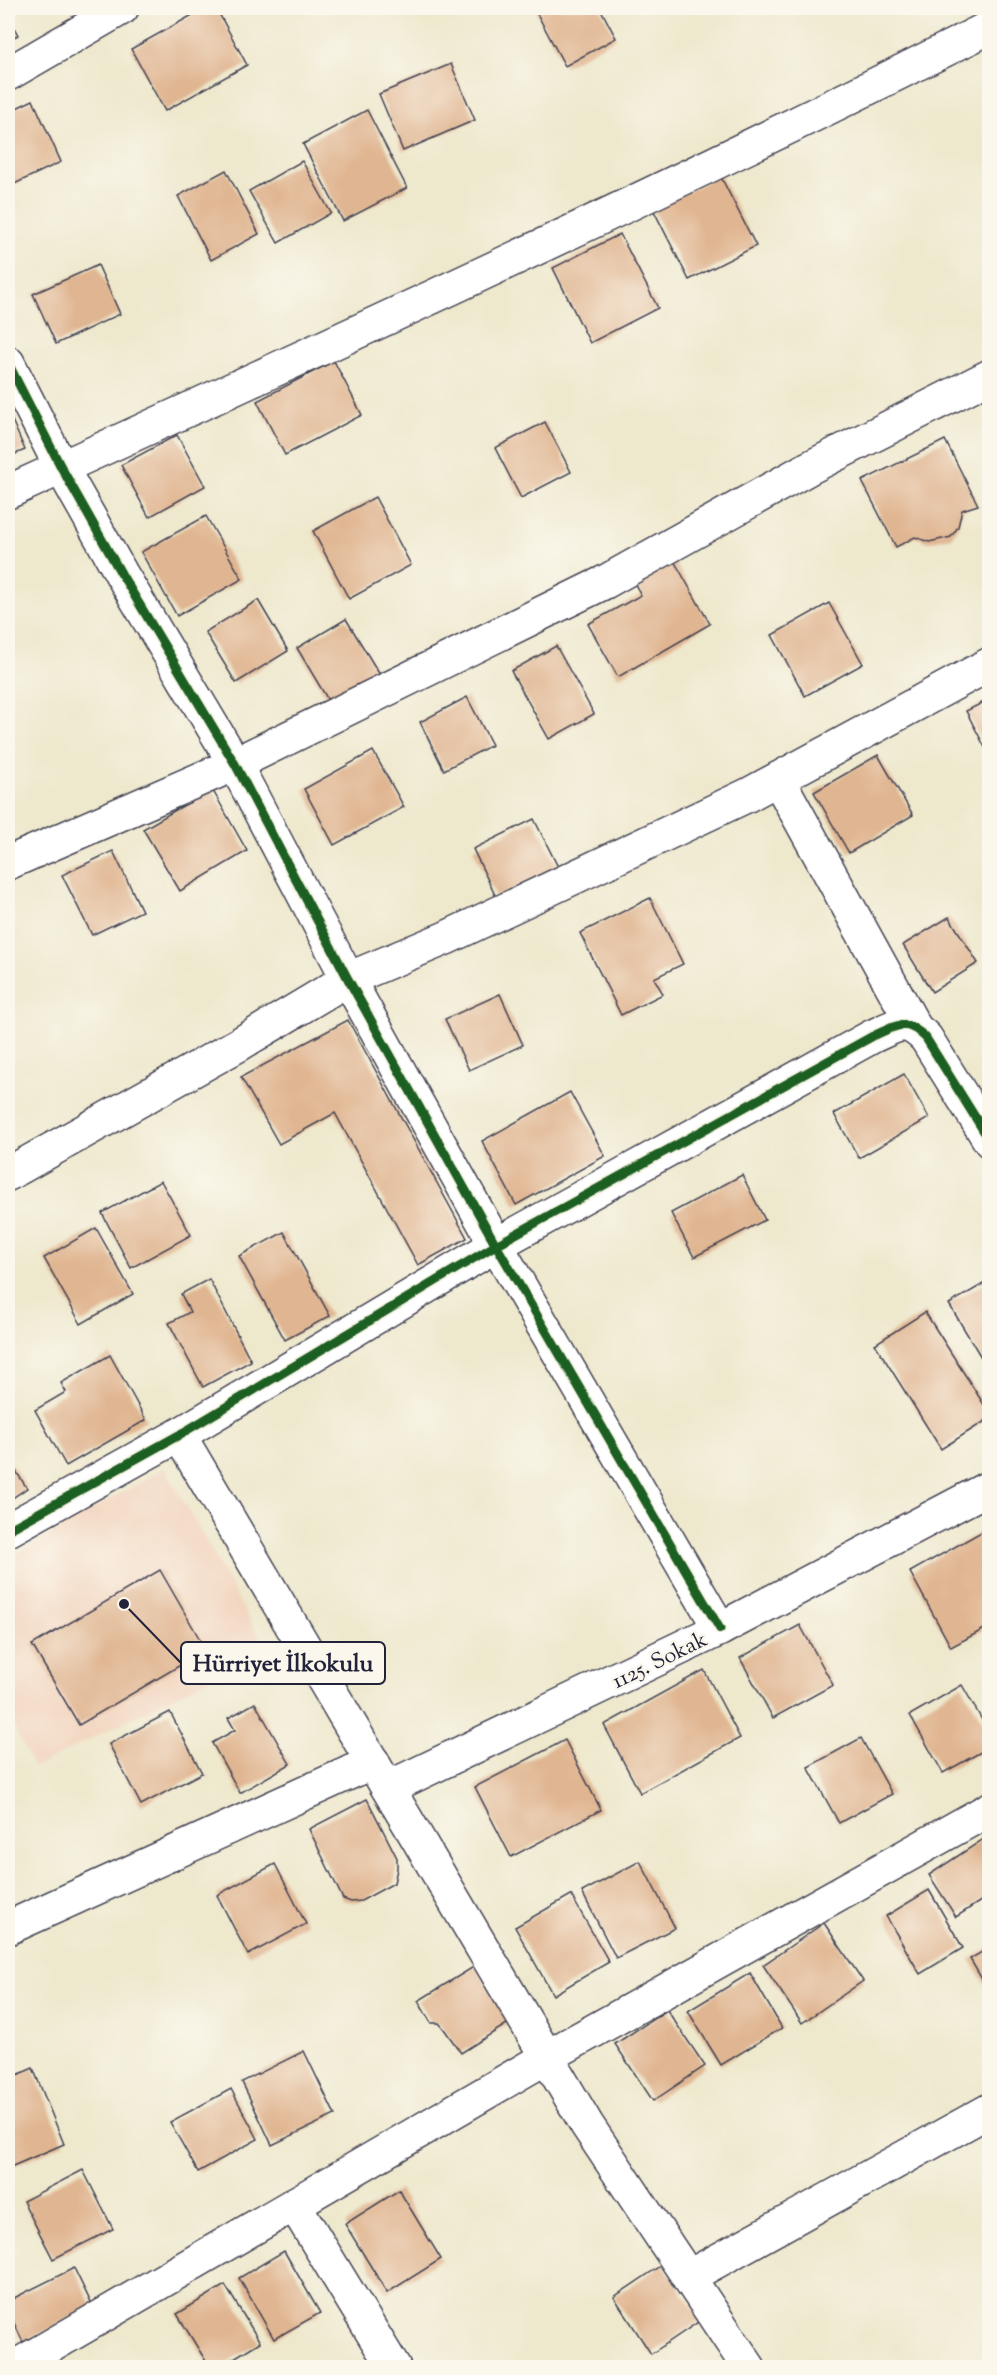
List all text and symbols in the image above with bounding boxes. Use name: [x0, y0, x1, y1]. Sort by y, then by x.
street label: 1125. Sokak: [607, 1625, 713, 1698]
callout: Hürriyet İlkokulu: [181, 1642, 385, 1684]
text: Hürriyet İlkokulu: [193, 1648, 373, 1682]

